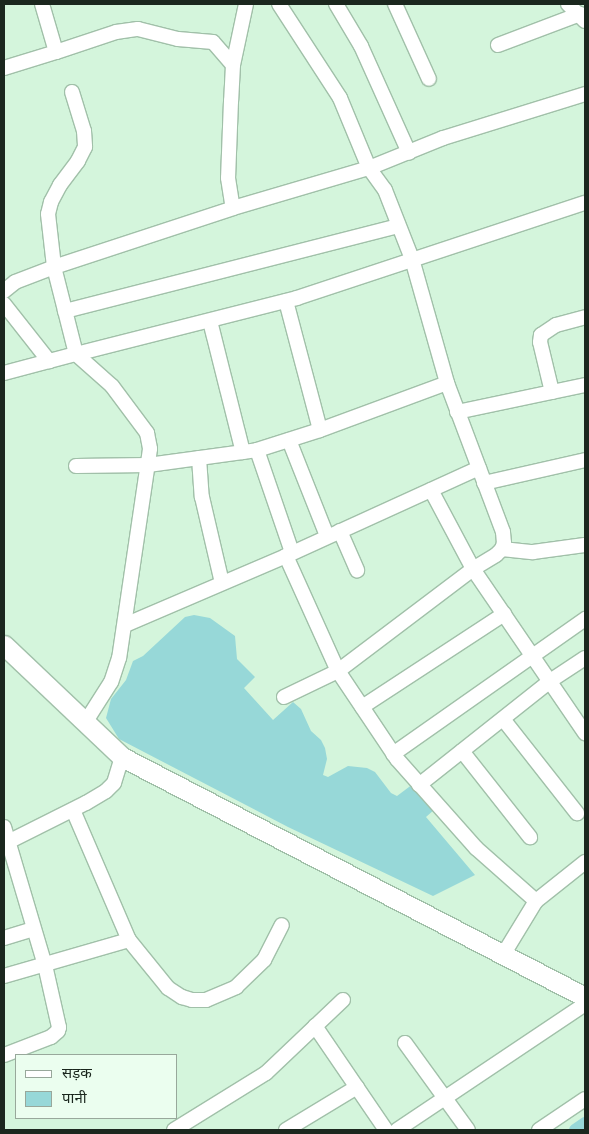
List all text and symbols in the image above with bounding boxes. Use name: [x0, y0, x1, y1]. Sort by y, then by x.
legend: [15, 1054, 178, 1119]
text: सड़क: [62, 1063, 92, 1082]
text: पानी: [62, 1088, 87, 1107]

